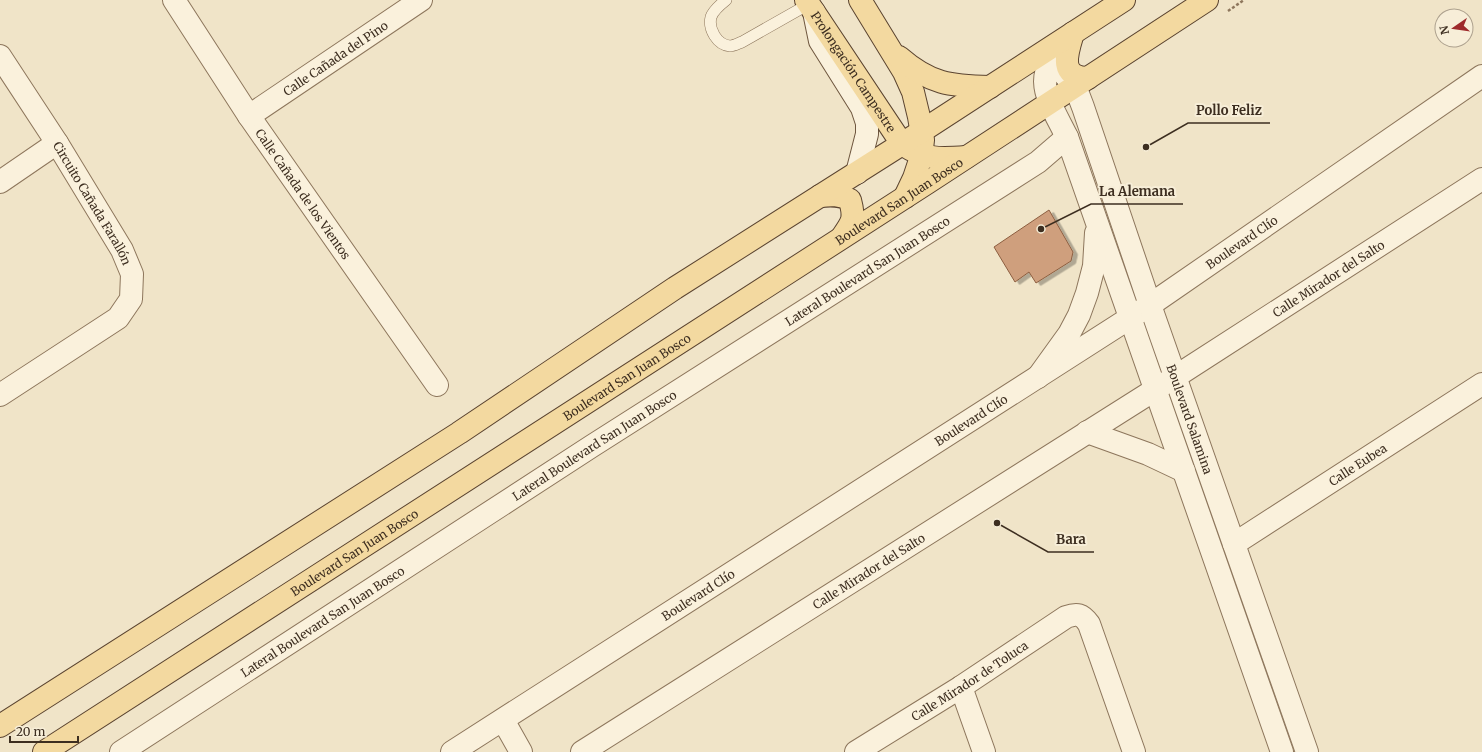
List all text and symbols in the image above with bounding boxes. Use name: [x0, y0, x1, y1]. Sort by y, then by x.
street label: Prolongación Campestre: [808, 8, 899, 135]
north arrow: [1434, 8, 1474, 48]
street label: Calle Cañada del Pino: [280, 17, 390, 99]
text: N: [1436, 24, 1452, 36]
callout: Pollo Feliz: [1188, 98, 1270, 123]
text: Pollo Feliz: [1196, 102, 1262, 119]
street label: Calle Cañada de los Vientos: [253, 126, 354, 262]
street label: Circuito Cañada Farallón: [50, 139, 135, 267]
street label: Boulevard San Juan Bosco: [832, 154, 965, 248]
callout: La Alemana: [1091, 179, 1183, 204]
text: La Alemana: [1099, 183, 1175, 200]
street label: Boulevard Clío: [1203, 212, 1280, 272]
street label: Lateral Boulevard San Juan Bosco: [782, 213, 952, 329]
street label: Calle Mirador del Salto: [1270, 237, 1387, 320]
street label: Boulevard San Juan Bosco: [560, 330, 693, 423]
street label: Boulevard Salamina: [1164, 362, 1216, 476]
street label: Lateral Boulevard San Juan Bosco: [509, 387, 679, 503]
street label: Boulevard Clío: [931, 391, 1010, 449]
street label: Calle Eubea: [1326, 440, 1390, 489]
street label: Boulevard San Juan Bosco: [288, 505, 421, 599]
callout: Bara: [1048, 527, 1094, 552]
street label: Calle Mirador del Salto: [810, 530, 928, 612]
text: Bara: [1056, 531, 1086, 548]
street label: Lateral Boulevard San Juan Bosco: [238, 563, 407, 680]
street label: Boulevard Clío: [659, 566, 737, 623]
street label: Calle Mirador de Toluca: [908, 637, 1031, 724]
scale bar: [10, 718, 78, 744]
text: 20 m: [16, 724, 45, 739]

